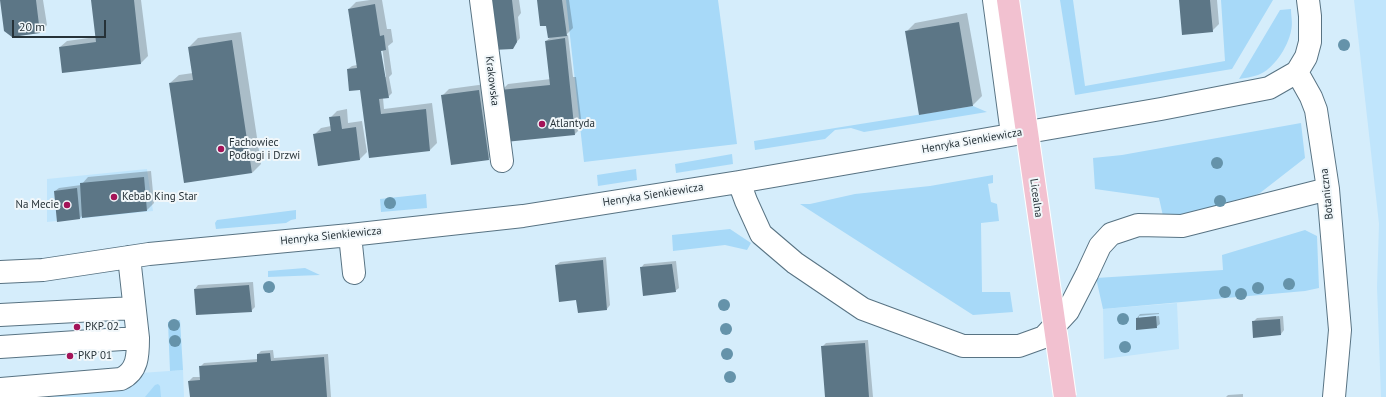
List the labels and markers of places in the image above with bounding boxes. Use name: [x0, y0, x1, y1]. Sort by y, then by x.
place label: Atlantyda: [550, 117, 595, 131]
marker: Atlantyda: [537, 119, 547, 129]
place label: Fachowiec Podłogi i Drzwi: [229, 136, 300, 162]
marker: Fachowiec Podłogi i Drzwi: [216, 144, 226, 154]
place label: Kebab King Star: [122, 190, 197, 204]
marker: Kebab King Star: [109, 192, 119, 202]
place label: Na Mecie: [16, 198, 59, 212]
marker: Na Mecie: [62, 200, 72, 210]
place label: PKP 02: [85, 320, 119, 334]
marker: PKP 02: [72, 322, 82, 332]
place label: PKP 01: [78, 349, 112, 363]
marker: PKP 01: [65, 351, 75, 361]

